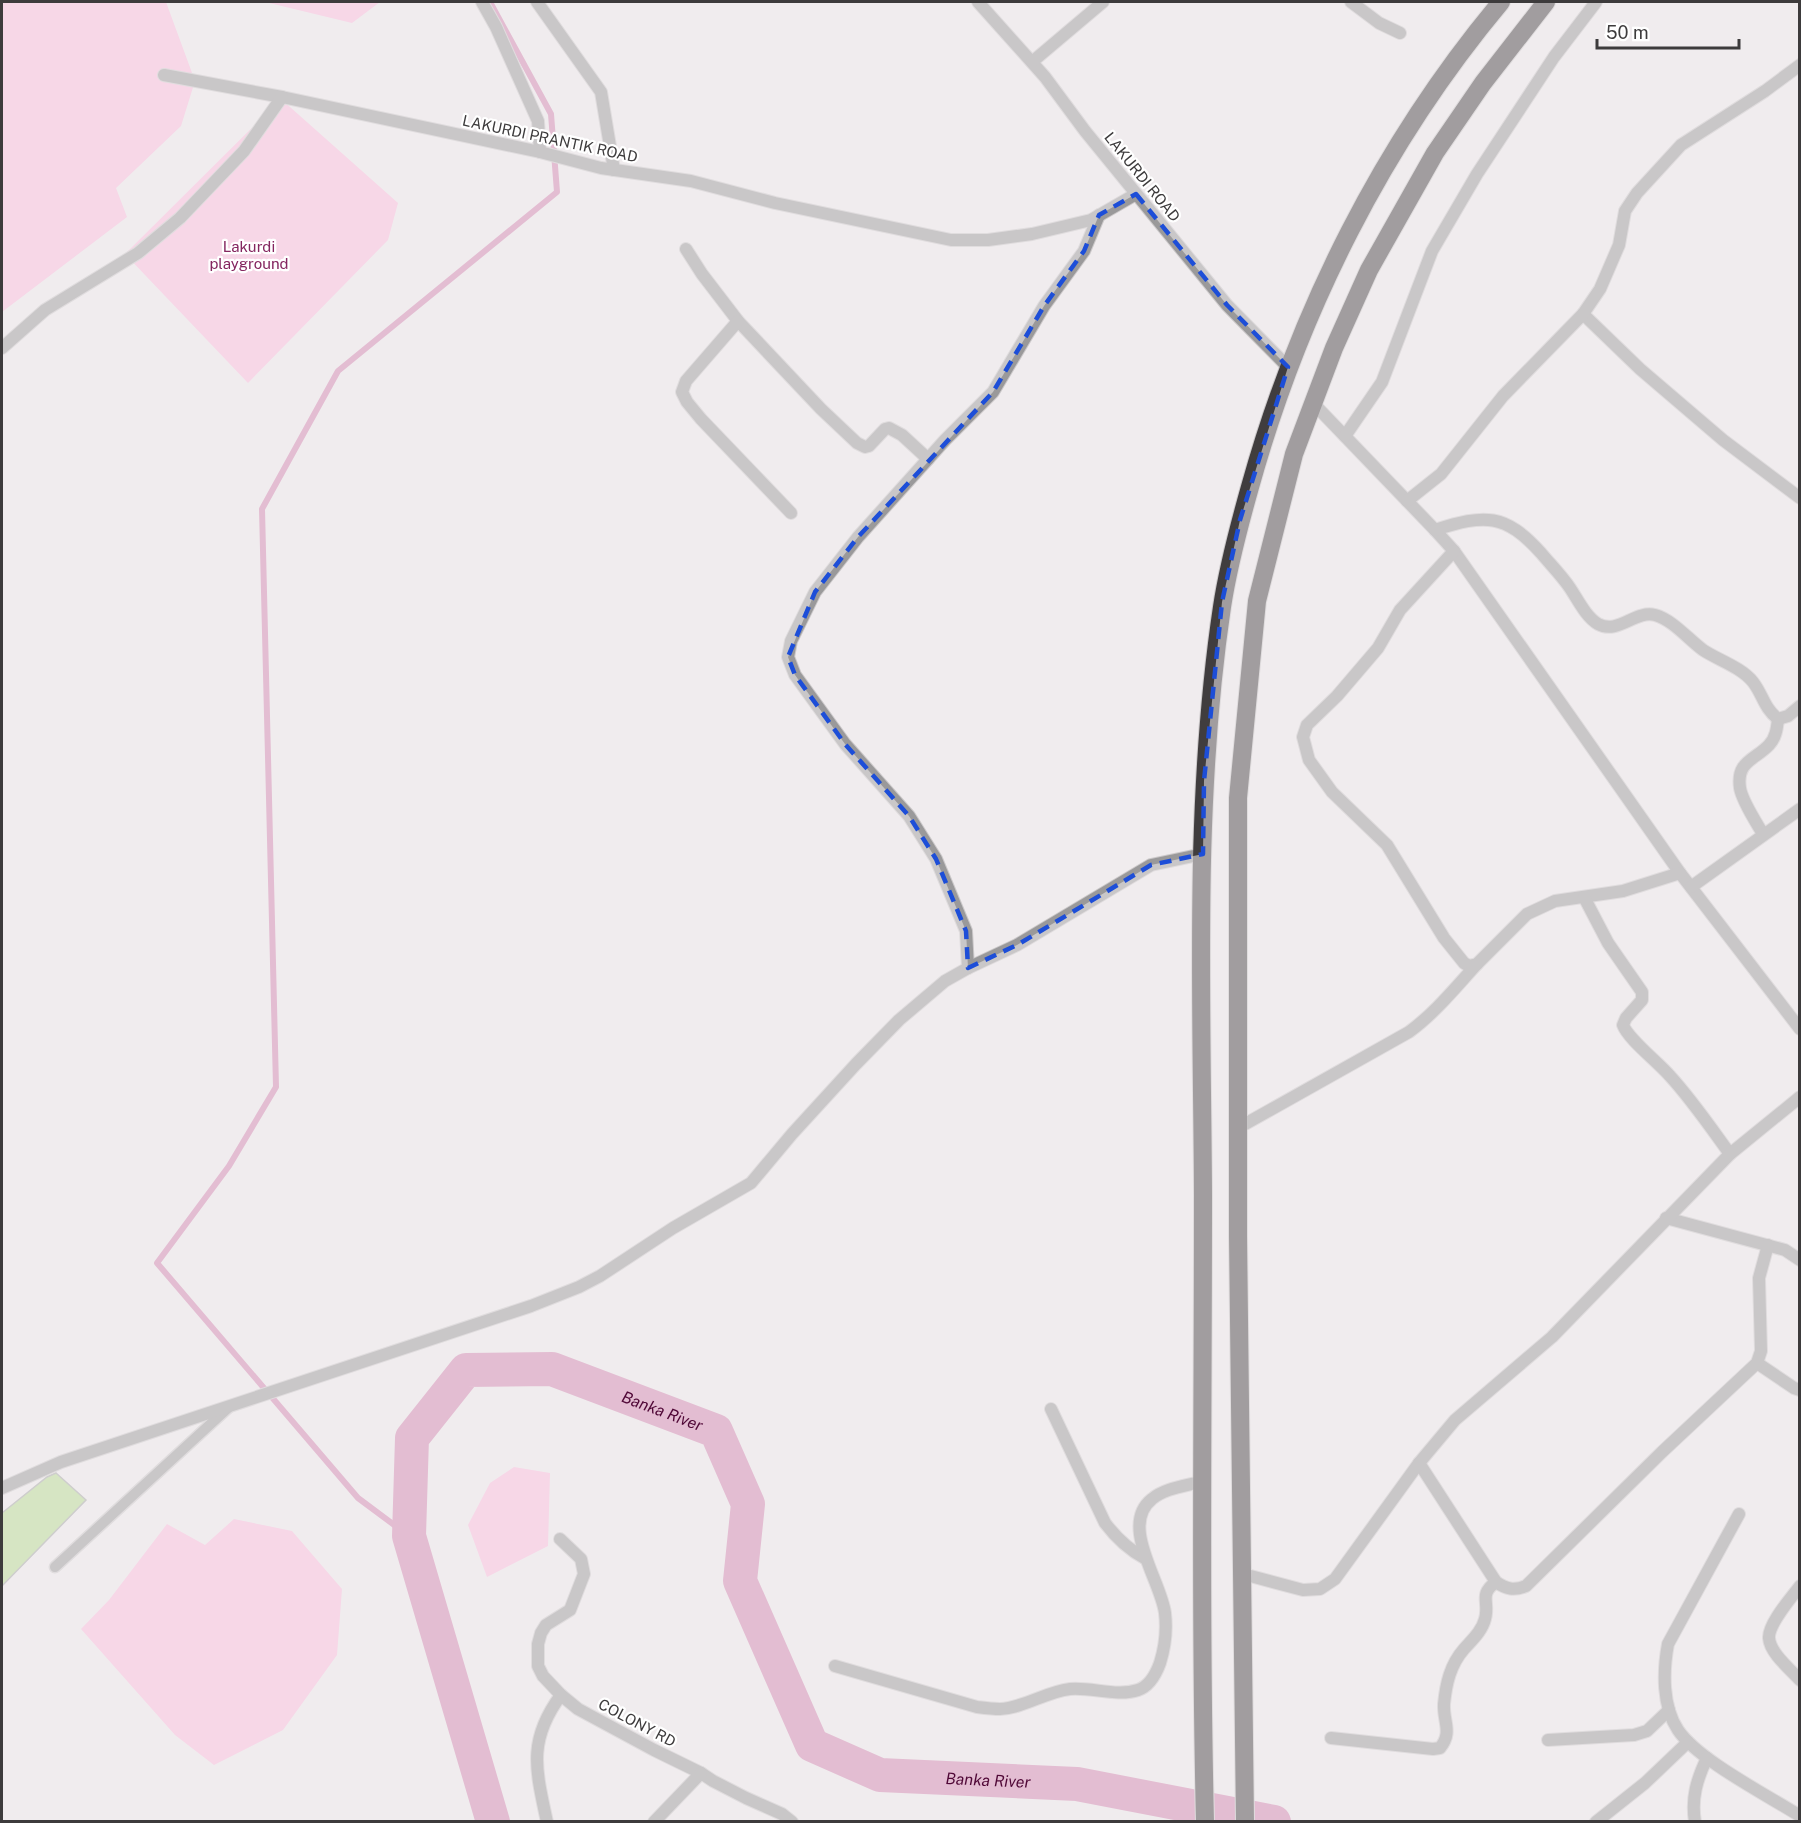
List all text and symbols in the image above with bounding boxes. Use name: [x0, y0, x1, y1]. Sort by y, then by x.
scale bar: [1597, 12, 1740, 50]
text: 50 m: [1606, 22, 1649, 43]
street label: LAKURDI PRANTIK ROAD: [461, 112, 639, 165]
street label: LAKURDI ROAD: [1101, 129, 1184, 225]
park label: Lakurdi playground: [209, 238, 289, 272]
water label: Banka River: [619, 1387, 706, 1435]
street label: COLONY RD: [596, 1695, 679, 1750]
water label: Banka River: [945, 1769, 1032, 1792]

